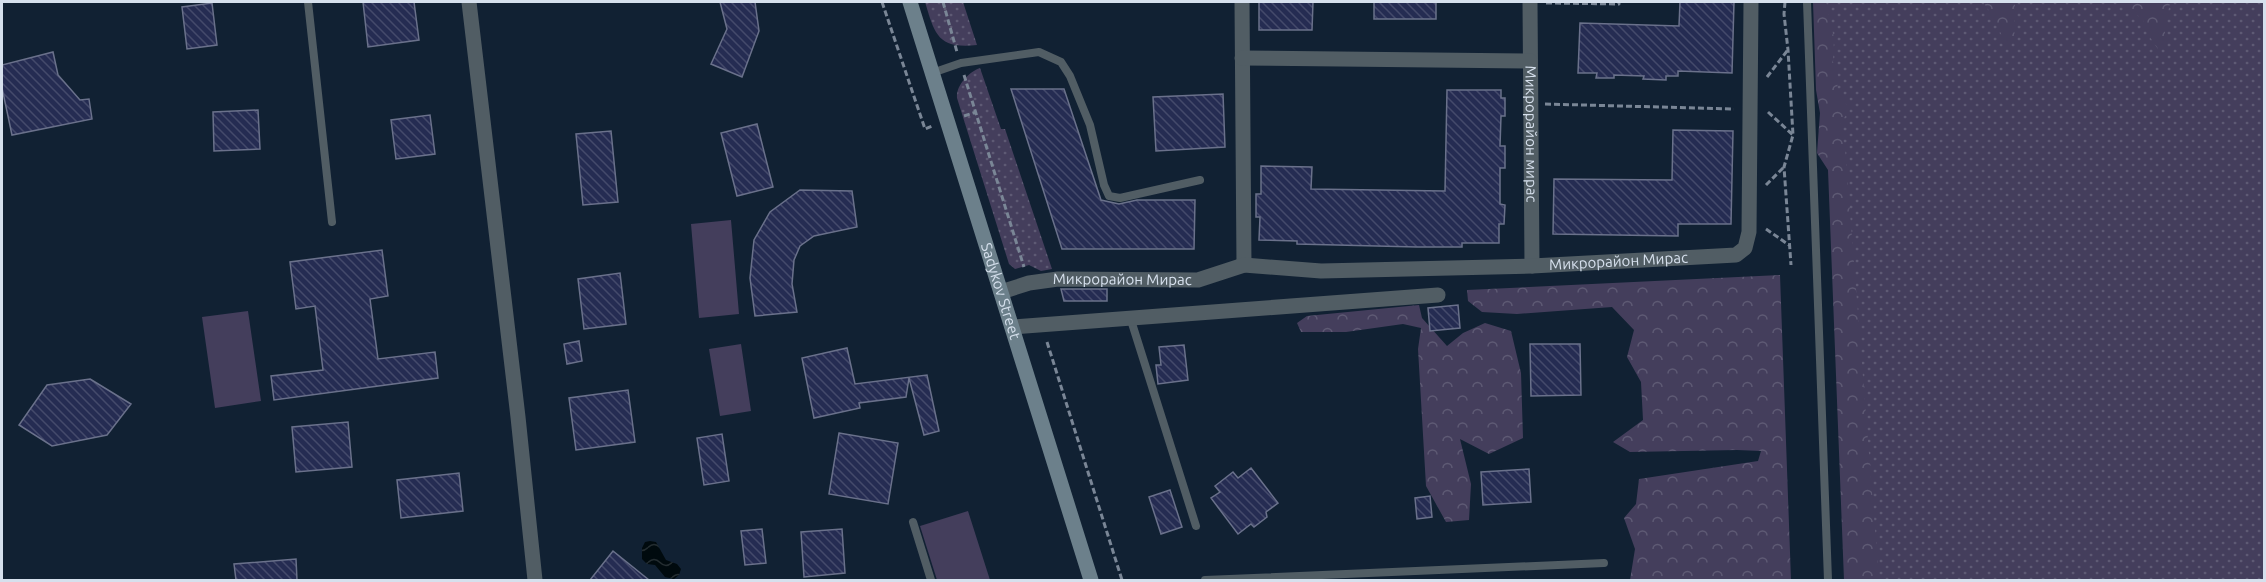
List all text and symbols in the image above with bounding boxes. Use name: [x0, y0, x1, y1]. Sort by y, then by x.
street label: Микрорайон мирас: [1522, 65, 1541, 203]
street label: Sadykov Street: [978, 241, 1024, 342]
street label: Микрорайон Мирас: [1549, 249, 1688, 273]
street label: Микрорайон Мирас: [1053, 270, 1192, 288]

